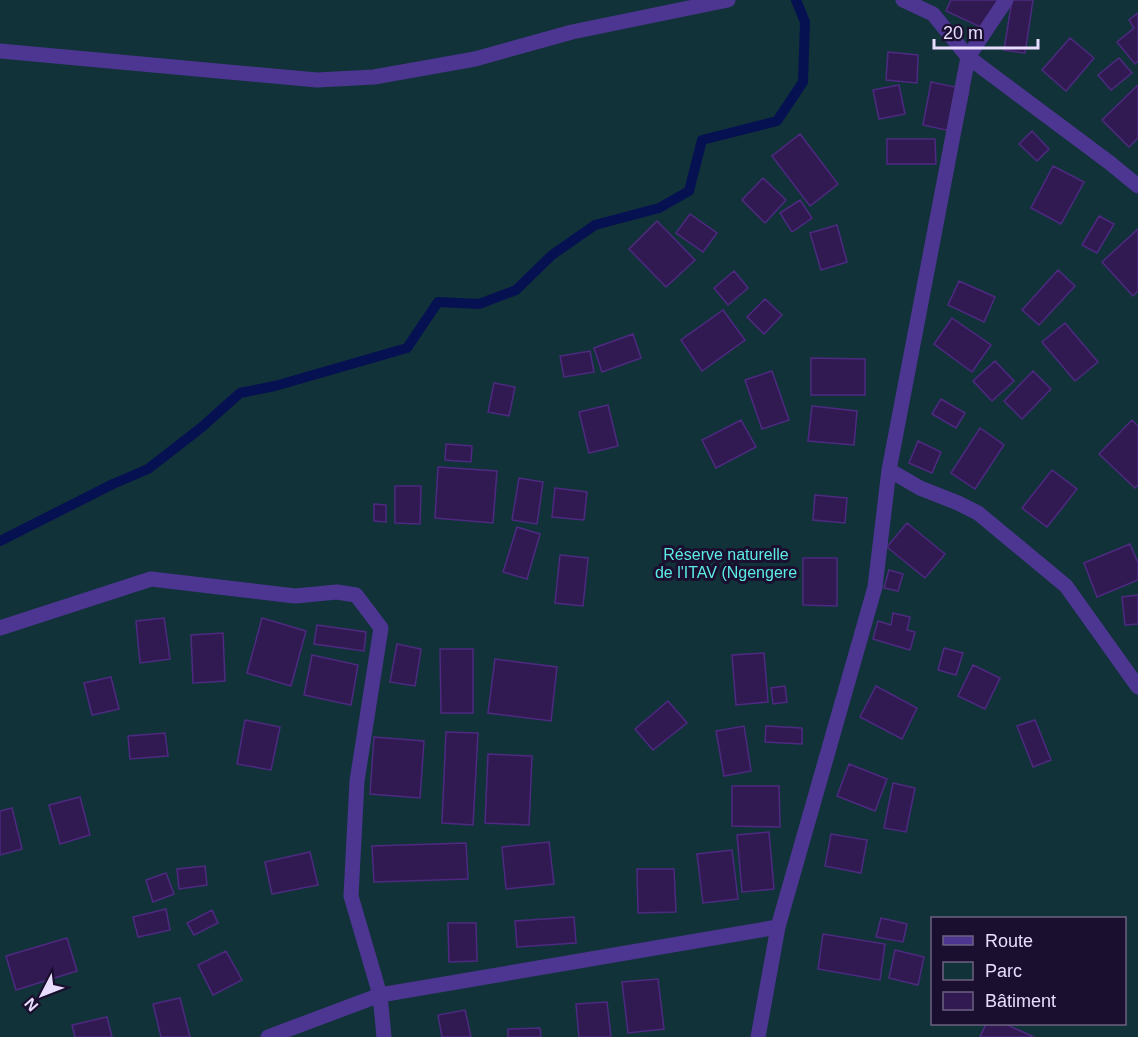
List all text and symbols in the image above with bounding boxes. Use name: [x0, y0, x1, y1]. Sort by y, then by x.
scale bar: [934, 12, 1038, 50]
text: 20 m: [943, 23, 983, 43]
park label: Réserve naturelle de l'ITAV (Ngengere: [655, 546, 797, 581]
legend: [931, 917, 1126, 1025]
text: Route: [985, 931, 1033, 951]
text: Parc: [985, 961, 1022, 981]
north arrow: [12, 965, 72, 1025]
text: Bâtiment: [985, 991, 1056, 1011]
text: N: [21, 995, 41, 1015]

